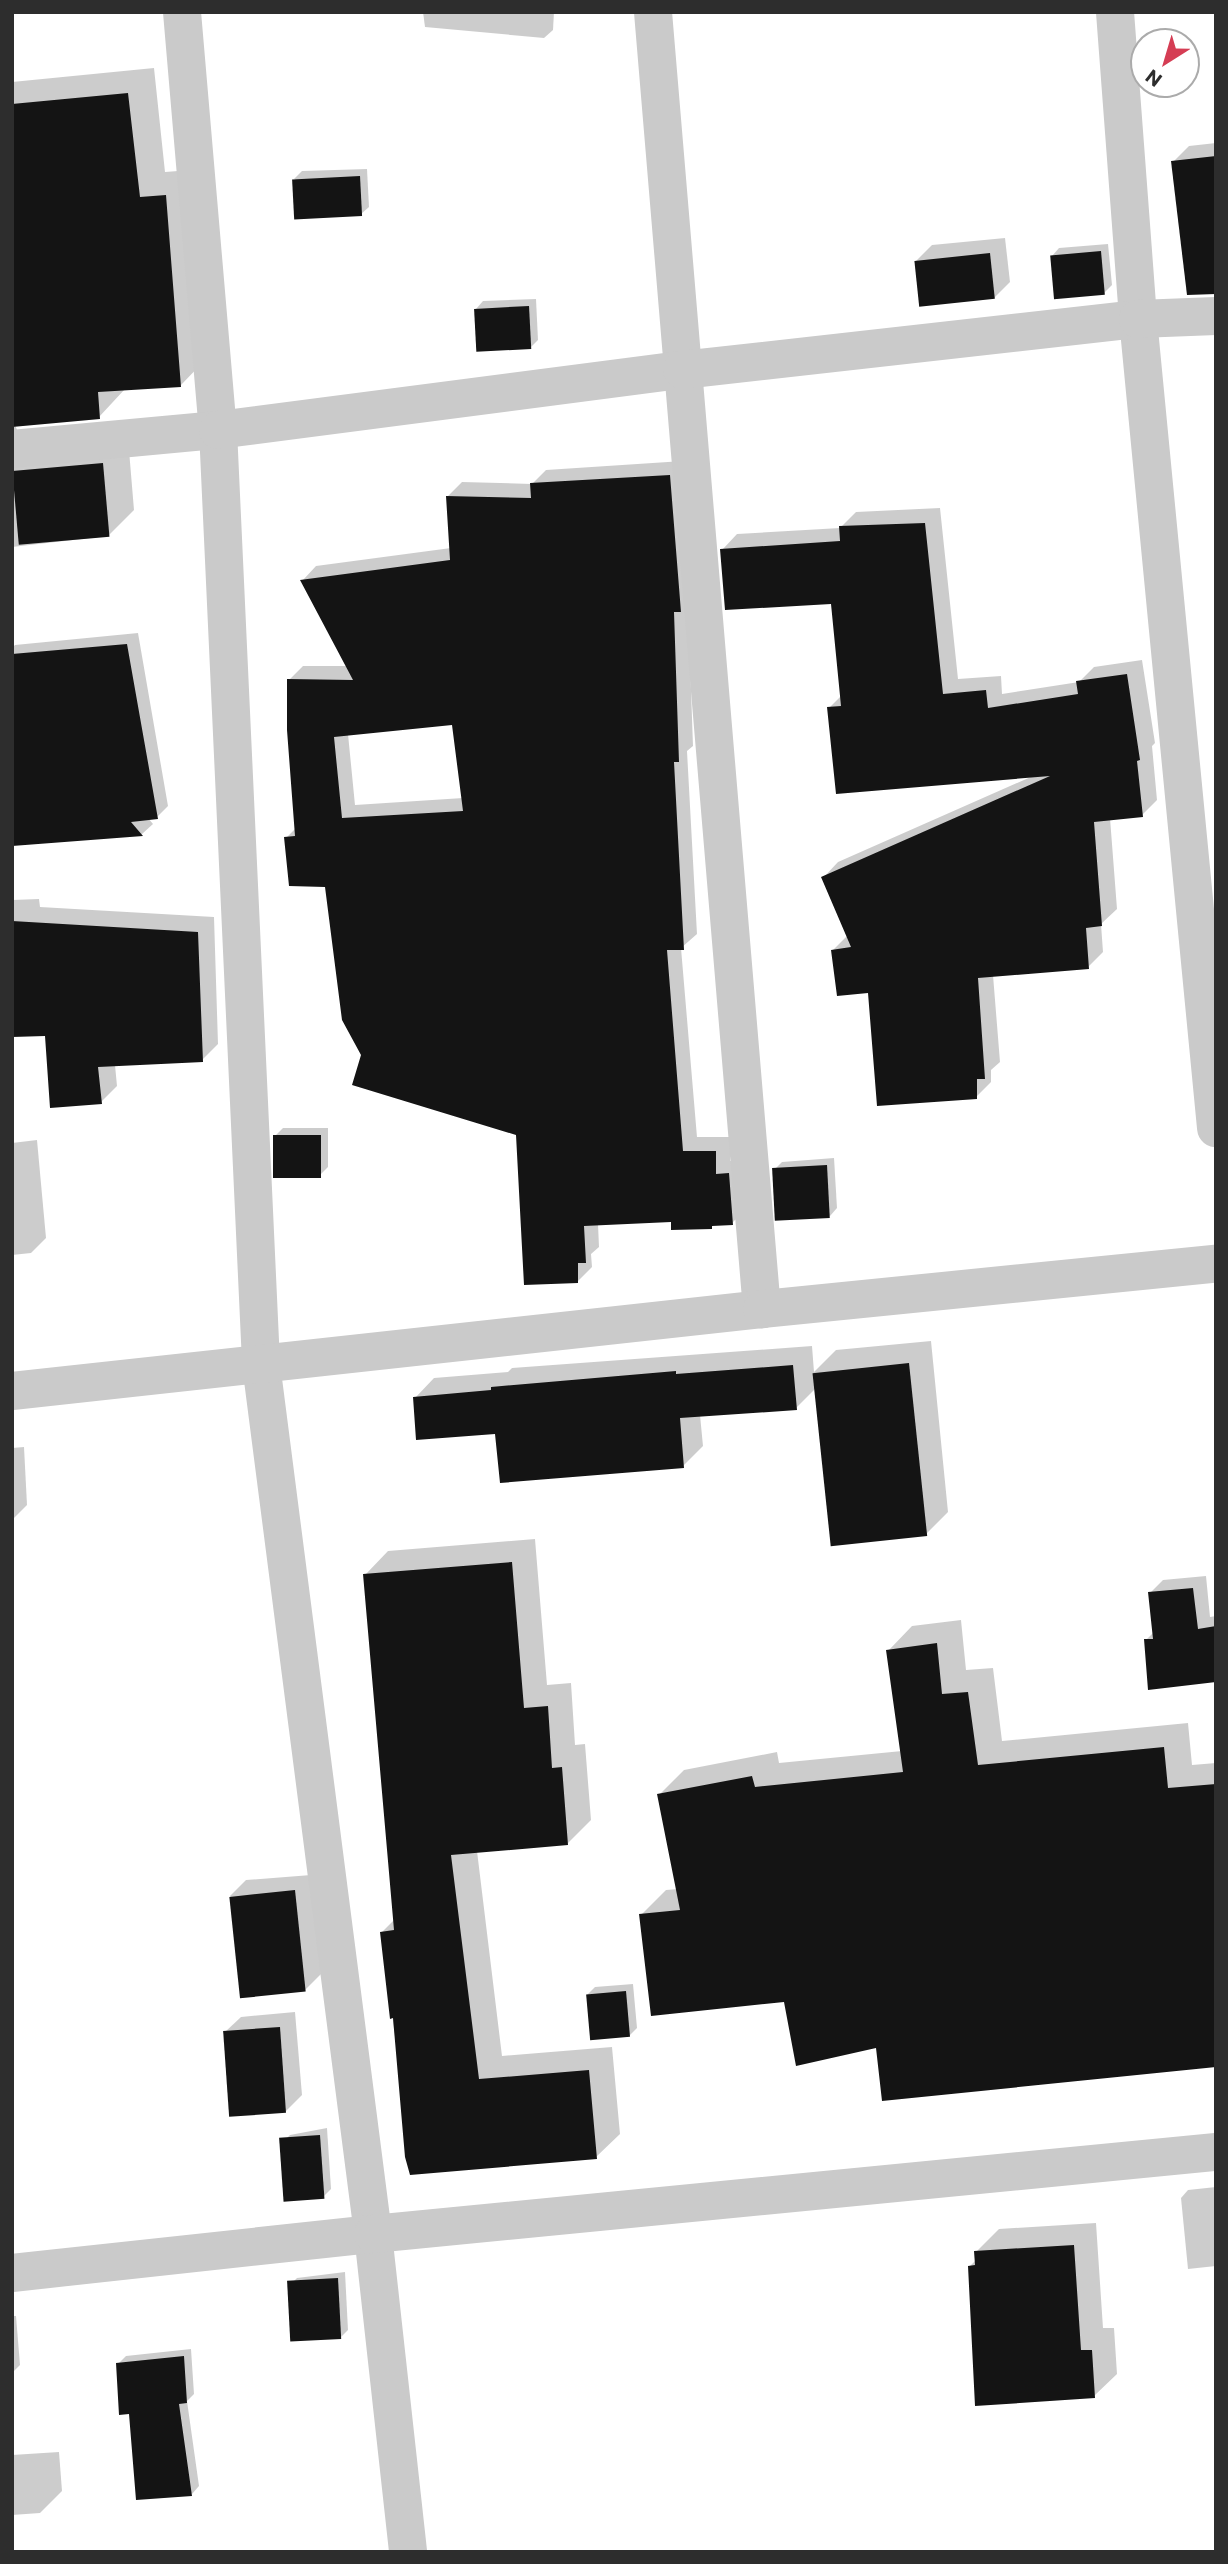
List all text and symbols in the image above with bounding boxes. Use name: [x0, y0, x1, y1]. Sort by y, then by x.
north arrow: [1130, 28, 1200, 98]
text: N: [1141, 65, 1166, 92]

